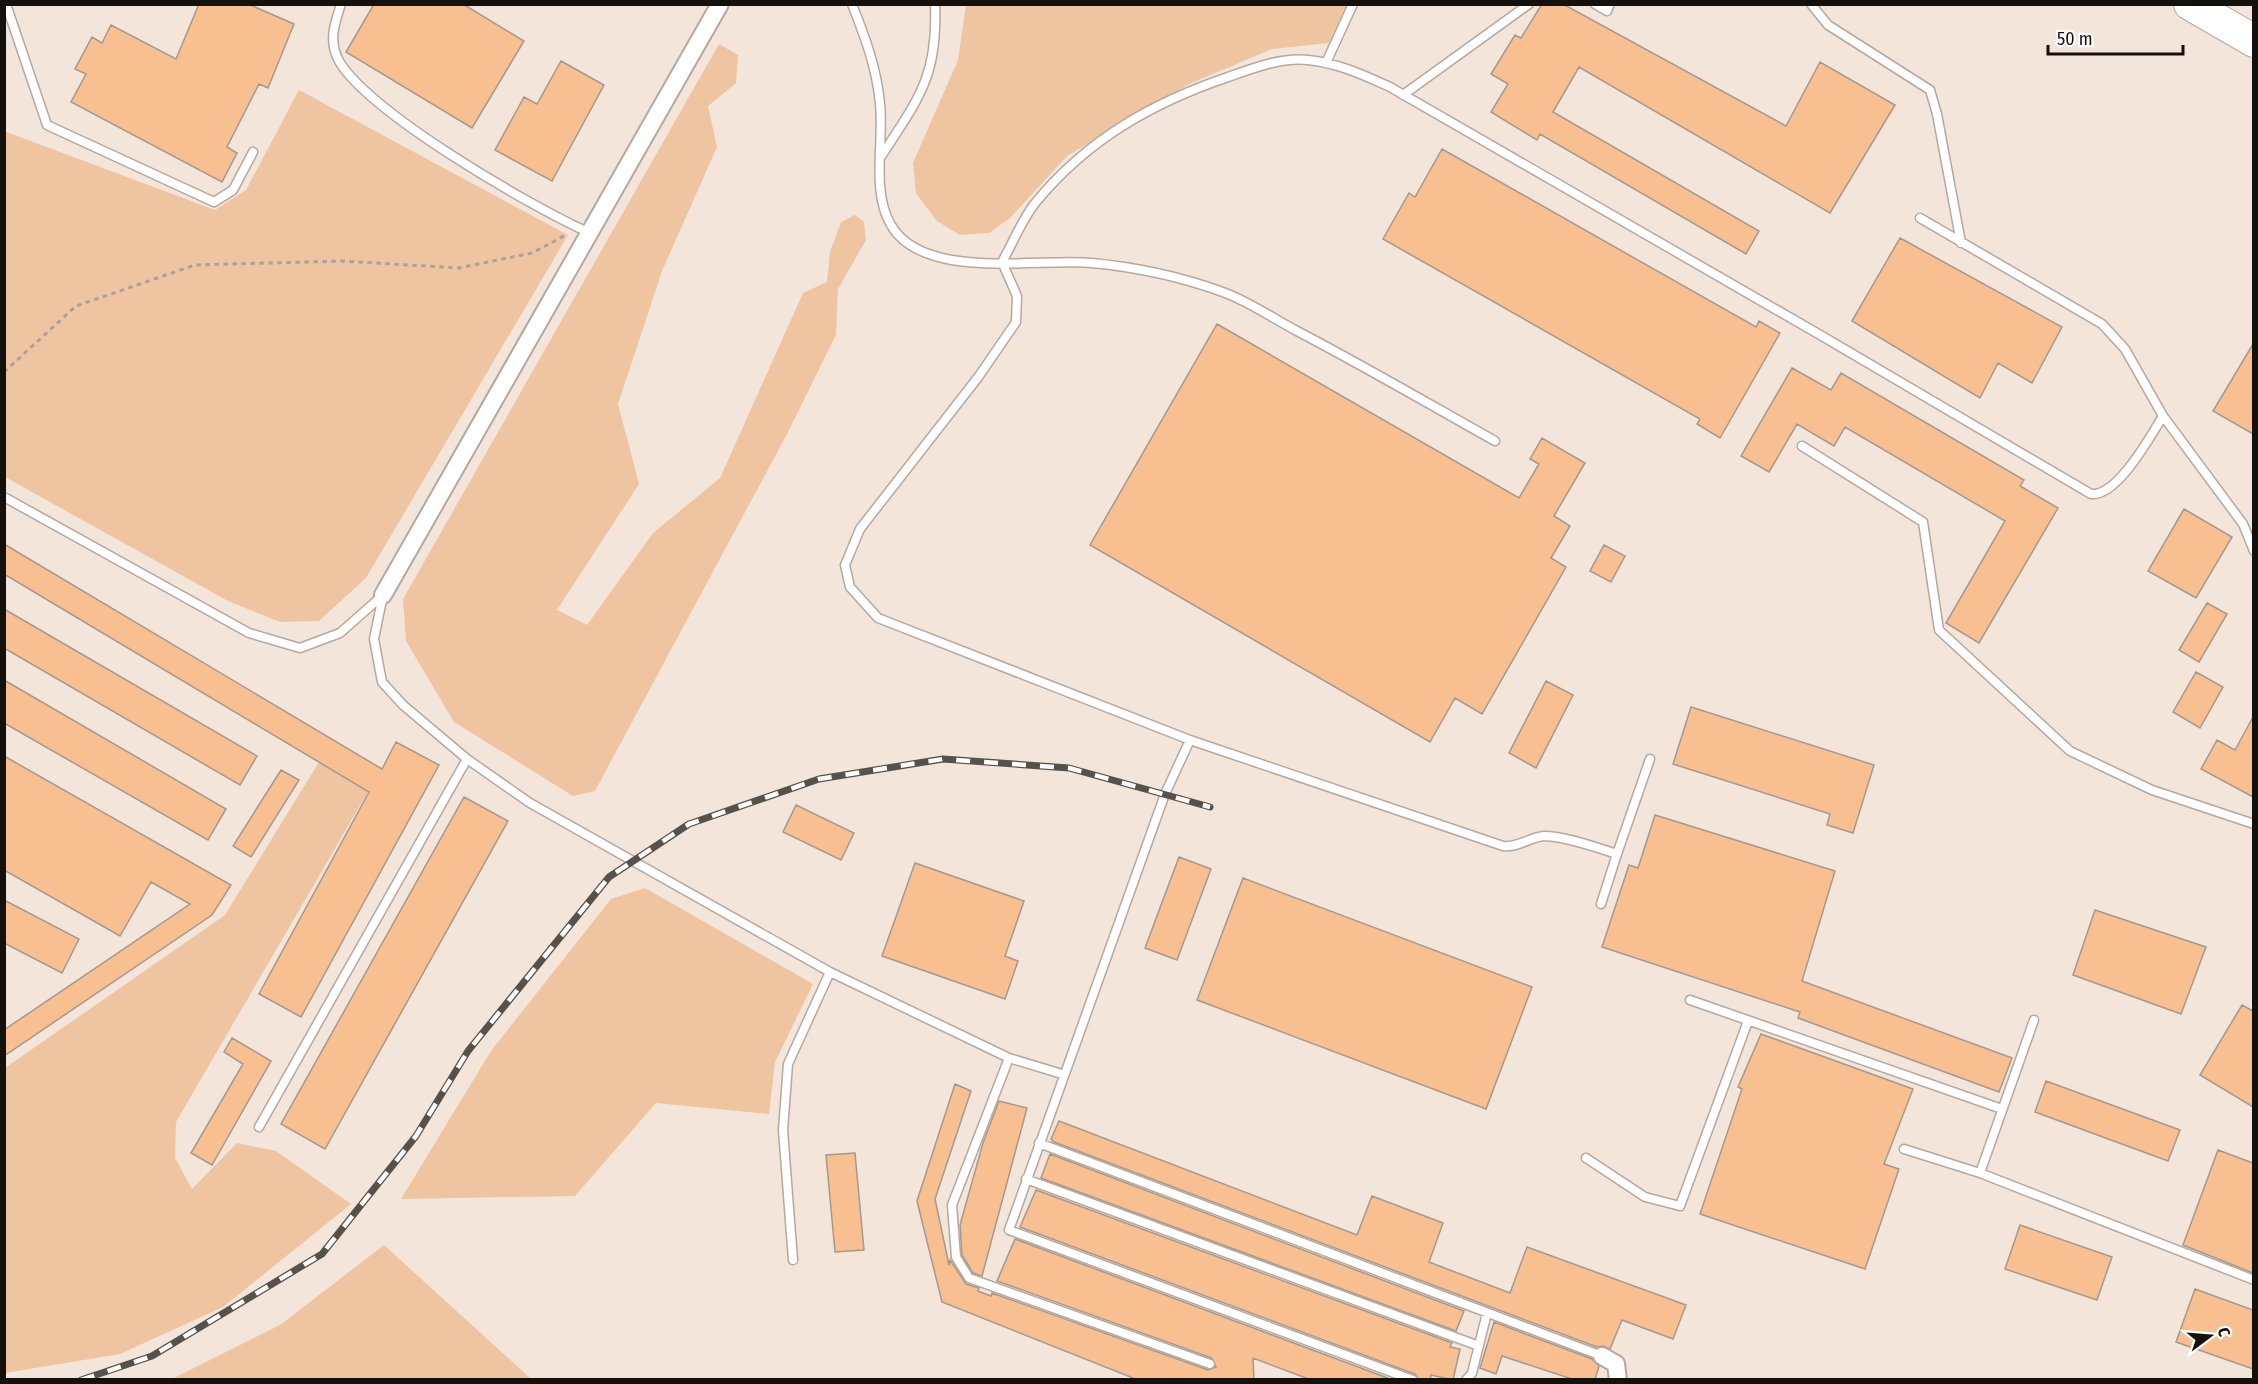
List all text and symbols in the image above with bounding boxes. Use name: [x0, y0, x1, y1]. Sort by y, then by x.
scale bar: [2048, 18, 2183, 56]
text: 50 m: [2057, 28, 2093, 50]
north arrow: [2180, 1306, 2240, 1366]
text: С: [2214, 1325, 2234, 1339]

